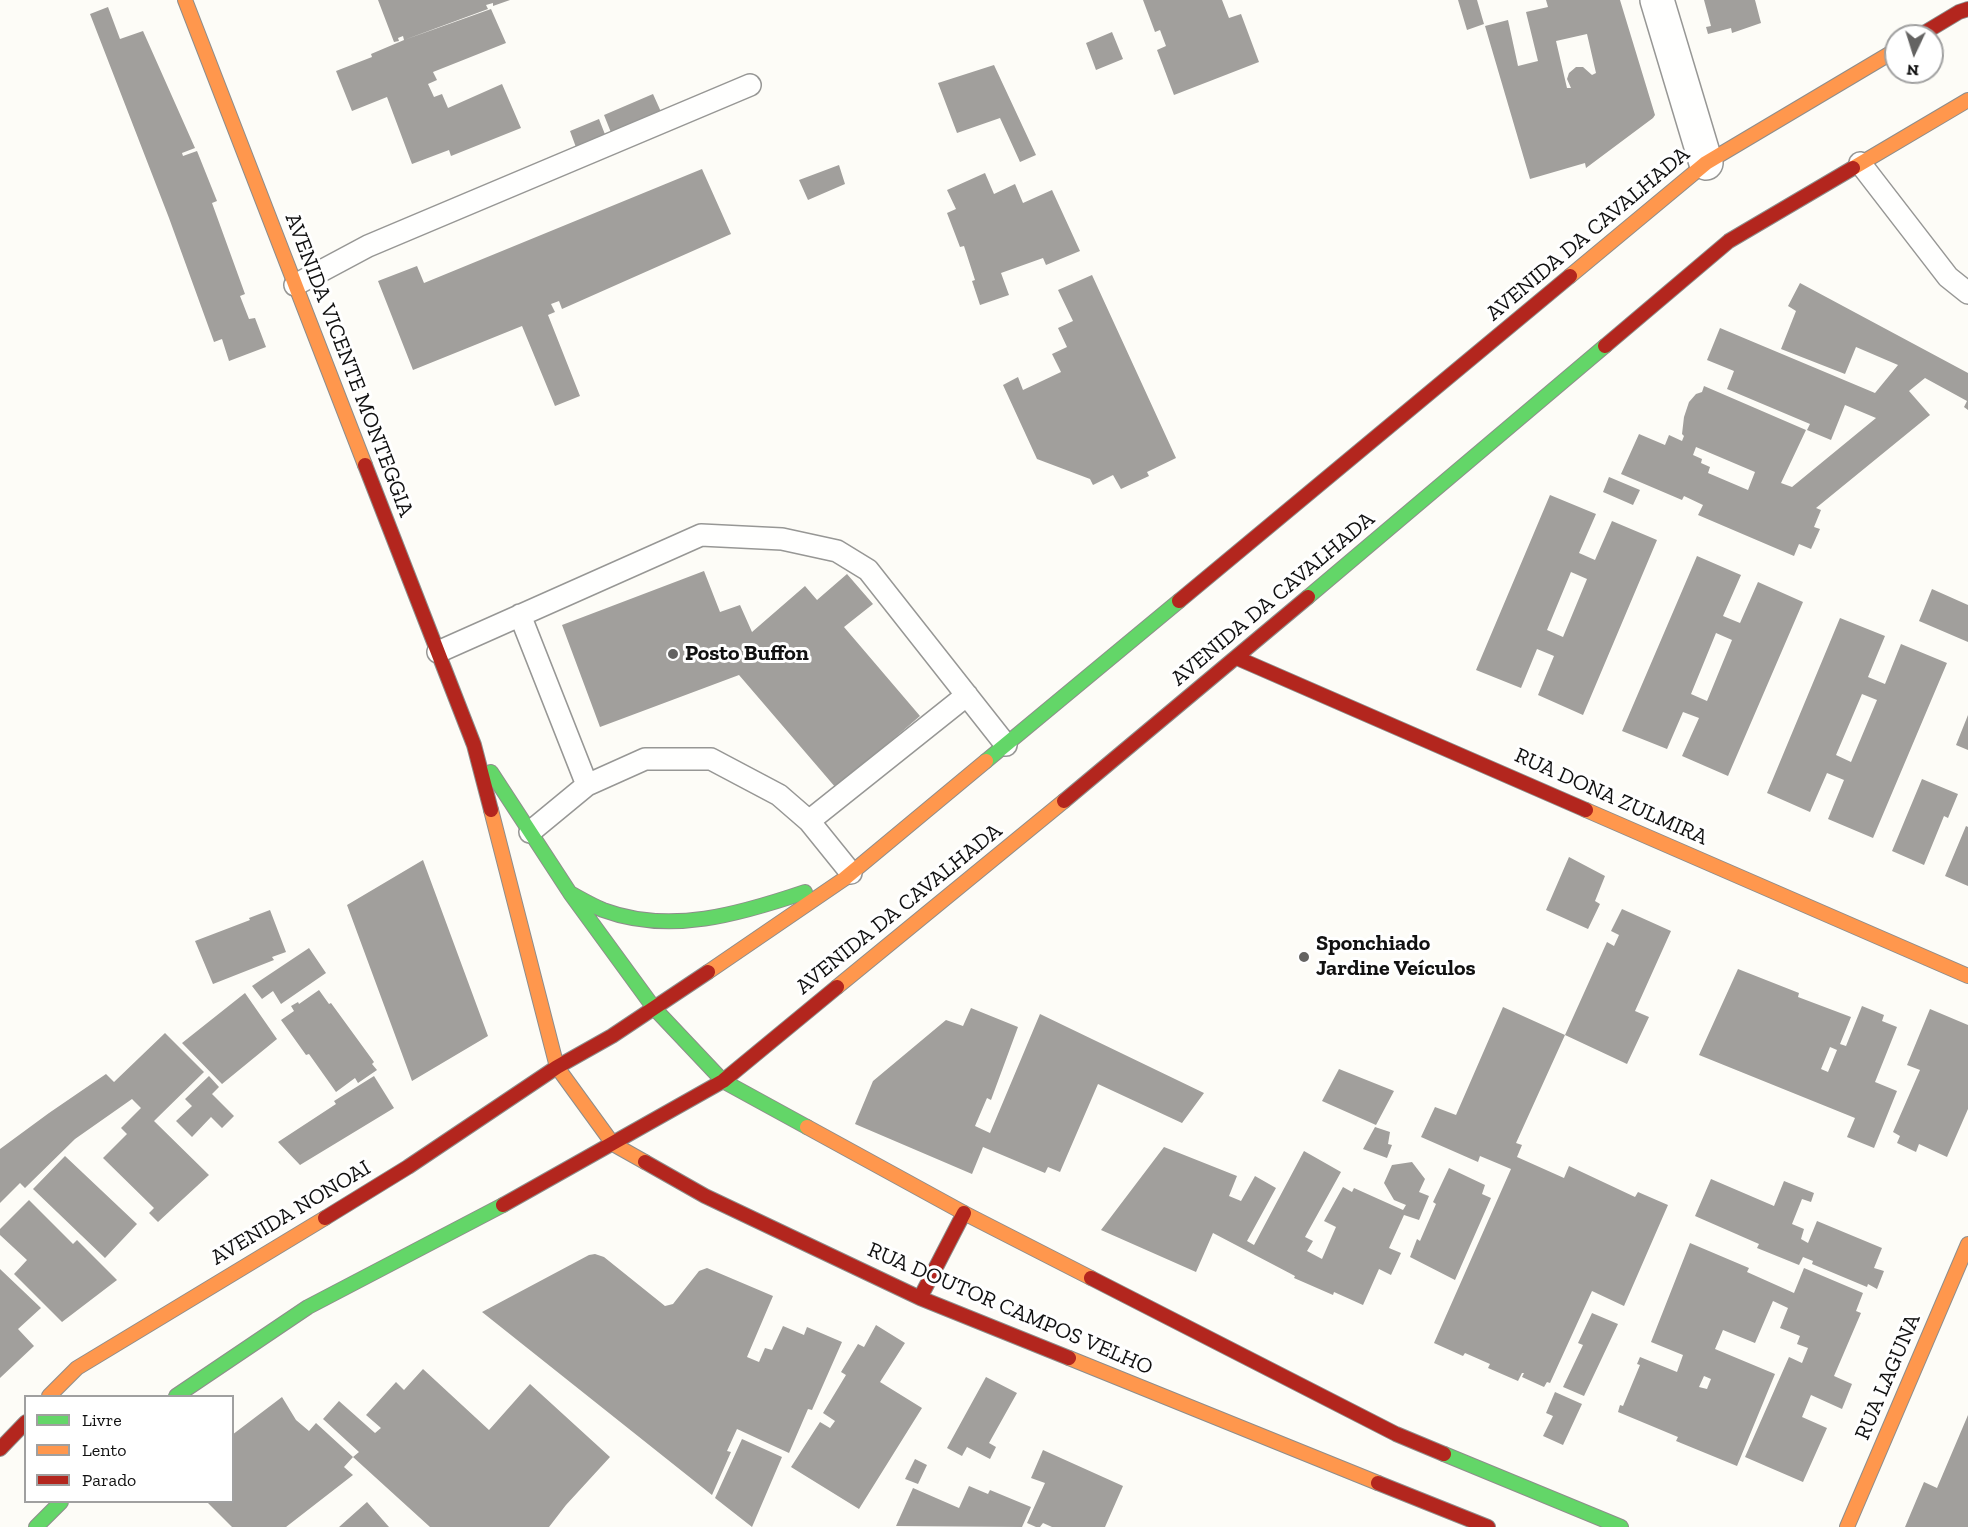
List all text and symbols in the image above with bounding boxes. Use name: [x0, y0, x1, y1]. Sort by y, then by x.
north arrow: [1884, 24, 1944, 84]
text: N: [1906, 61, 1920, 80]
street label: AVENIDA DA CAVALHADA: [1481, 141, 1695, 327]
street label: AVENIDA VICENTE MONTEGGIA: [279, 210, 419, 520]
street label: AVENIDA DA CAVALHADA: [1166, 506, 1380, 692]
place label: Posto Buffon: [685, 641, 809, 667]
marker: Posto Buffon: [666, 647, 680, 661]
street label: RUA DONA ZULMIRA: [1510, 743, 1712, 851]
street label: AVENIDA DA CAVALHADA: [791, 818, 1007, 1000]
place label: Sponchiado Jardine Veículos: [1316, 931, 1475, 982]
marker: Sponchiado Jardine Veículos: [1297, 950, 1311, 964]
street label: AVENIDA NONOAI: [206, 1155, 376, 1271]
street label: RUA DOUTOR CAMPOS VELHO: [863, 1237, 1157, 1381]
street label: RUA LAGUNA: [1850, 1310, 1926, 1444]
legend: [24, 1395, 234, 1503]
text: Livre: [82, 1409, 122, 1431]
text: Lento: [82, 1439, 127, 1461]
text: Parado: [82, 1469, 136, 1491]

